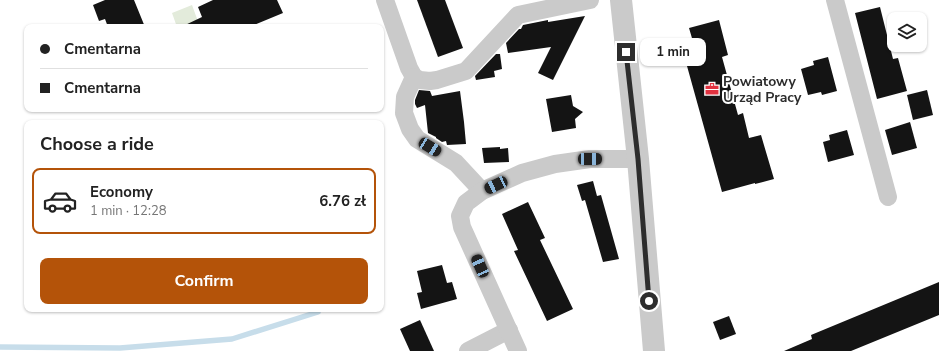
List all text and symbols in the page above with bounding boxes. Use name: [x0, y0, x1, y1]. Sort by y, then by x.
map controls: [887, 12, 927, 52]
button: layers: [887, 12, 927, 52]
callout: 1 min: [640, 38, 706, 66]
text: Cmentarna: [64, 39, 141, 59]
route end: [617, 43, 635, 61]
text: 1 min: [656, 43, 690, 61]
place label: Powiatowy Urząd Pracy: [723, 72, 802, 107]
text: Cmentarna: [64, 78, 141, 98]
office icon: Powiatowy Urząd Pracy: [704, 81, 720, 97]
text: Choose a ride: [40, 132, 154, 156]
car: [417, 136, 443, 158]
car: [578, 153, 602, 165]
car: [483, 174, 509, 196]
text: Economy: [90, 182, 153, 202]
icon: car: [42, 183, 78, 219]
text: 6.76 zł: [319, 191, 366, 211]
text: 1 min · 12:28: [90, 202, 166, 220]
car: [470, 253, 490, 279]
button: Confirm: [40, 258, 368, 304]
route start: [640, 292, 658, 310]

